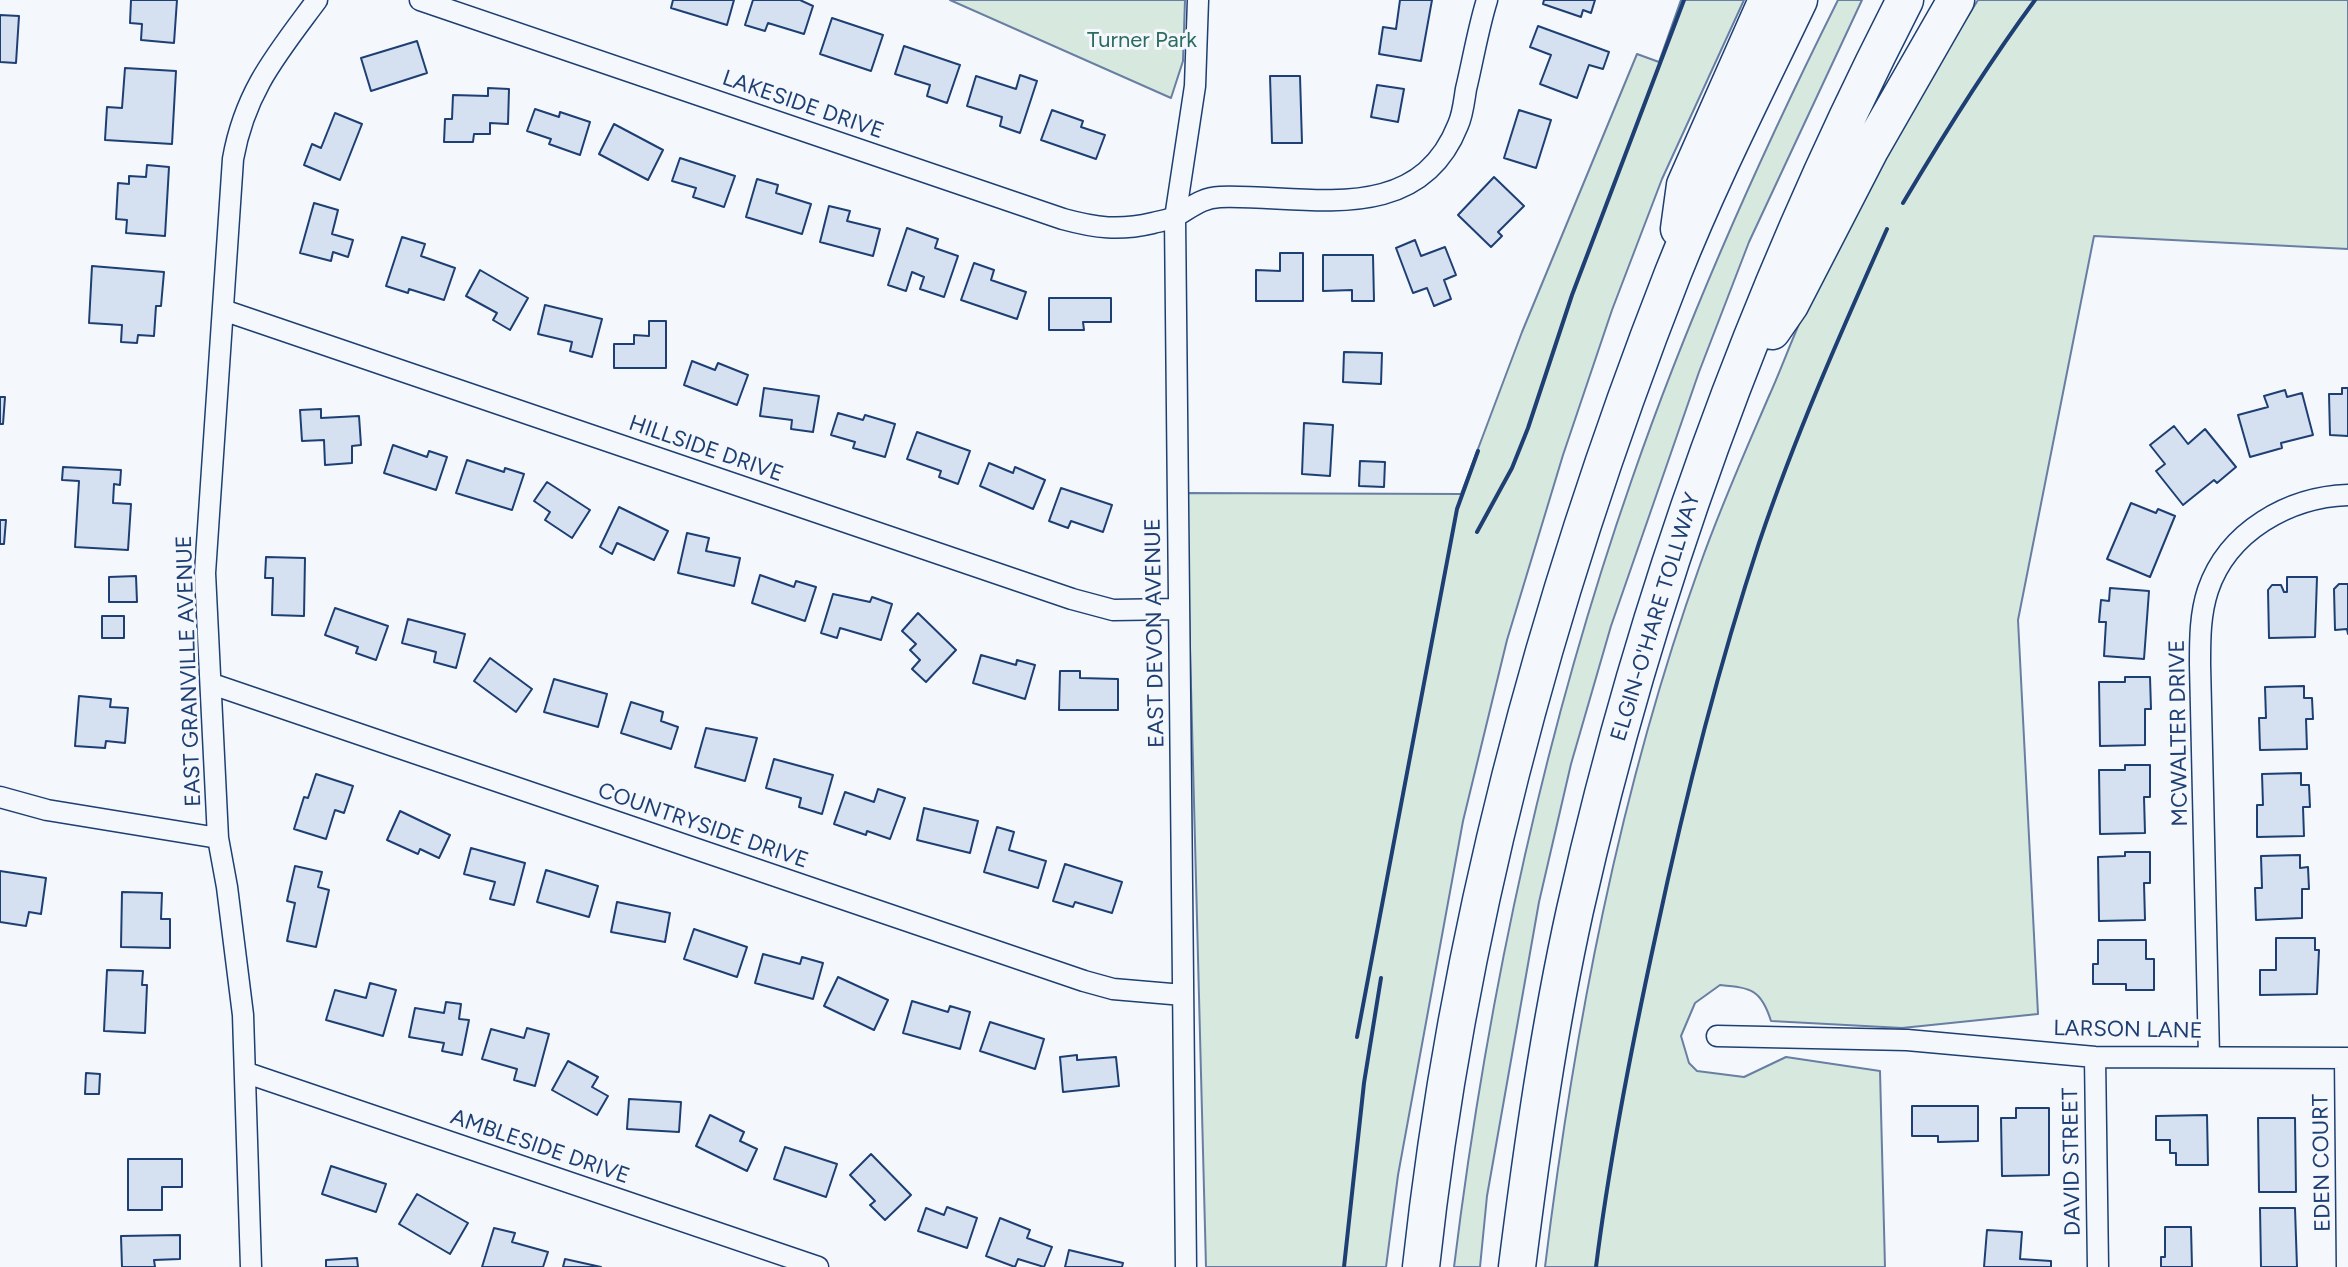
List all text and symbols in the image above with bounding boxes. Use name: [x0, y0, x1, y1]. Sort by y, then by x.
park label: Turner Park: [1087, 28, 1197, 54]
street label: LAKESIDE DRIVE: [719, 65, 887, 145]
street label: HILLSIDE DRIVE: [625, 410, 787, 488]
street label: ELGIN-O'HARE TOLLWAY: [1606, 490, 1706, 744]
street label: EAST DEVON AVENUE: [1140, 518, 1170, 748]
street label: EAST GRANVILLE AVENUE: [171, 535, 207, 807]
street label: MCWALTER DRIVE: [2164, 639, 2194, 827]
street label: COUNTRYSIDE DRIVE: [594, 778, 812, 874]
street label: LARSON LANE: [2053, 1015, 2203, 1045]
street label: DAVID STREET: [2058, 1088, 2086, 1236]
street label: EDEN COURT: [2308, 1094, 2336, 1232]
street label: AMBLESIDE DRIVE: [447, 1104, 633, 1190]

